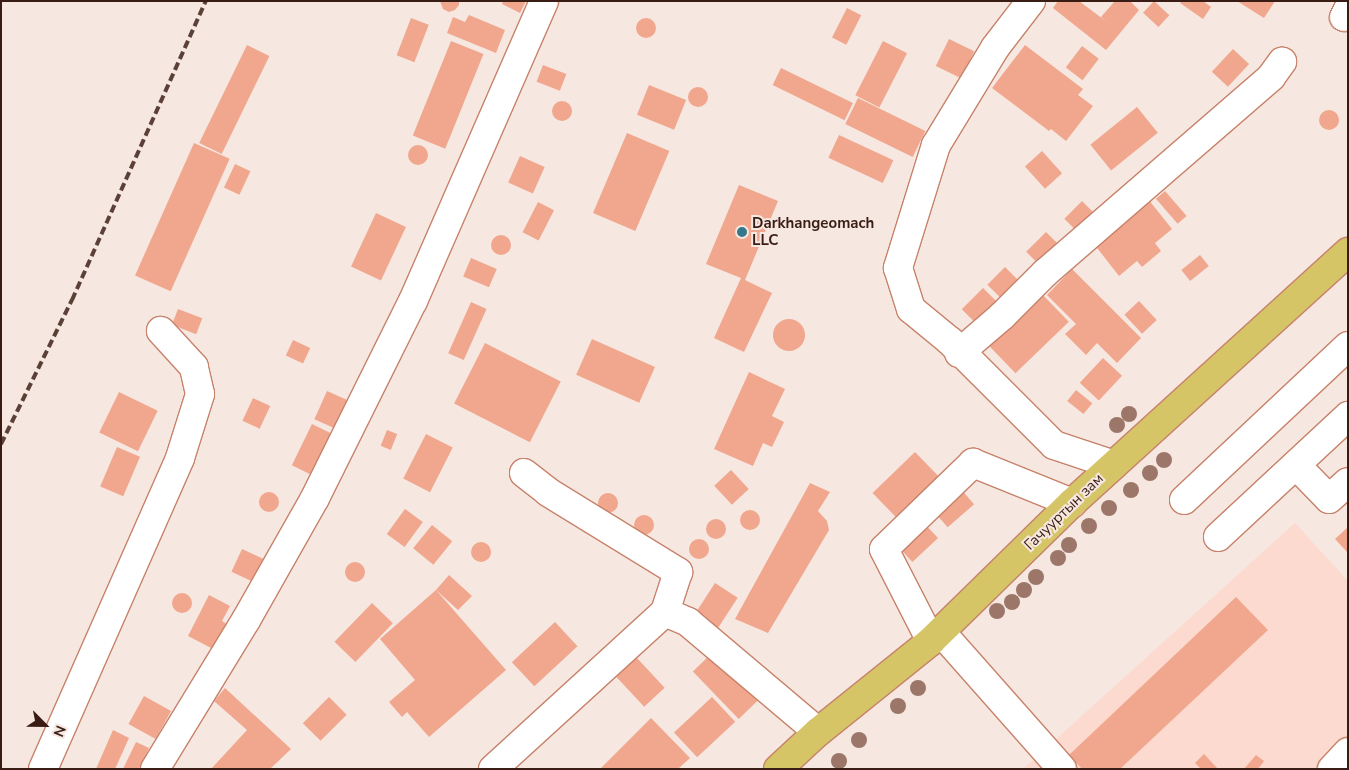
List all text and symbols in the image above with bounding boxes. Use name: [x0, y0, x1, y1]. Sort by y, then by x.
place label: Darkhangeomach LLC: [752, 214, 874, 249]
marker: Darkhangeomach LLC: [736, 226, 748, 238]
street label: Гачууртын зам: [1021, 470, 1107, 554]
north arrow: [20, 700, 70, 750]
text: N: [48, 723, 70, 740]

